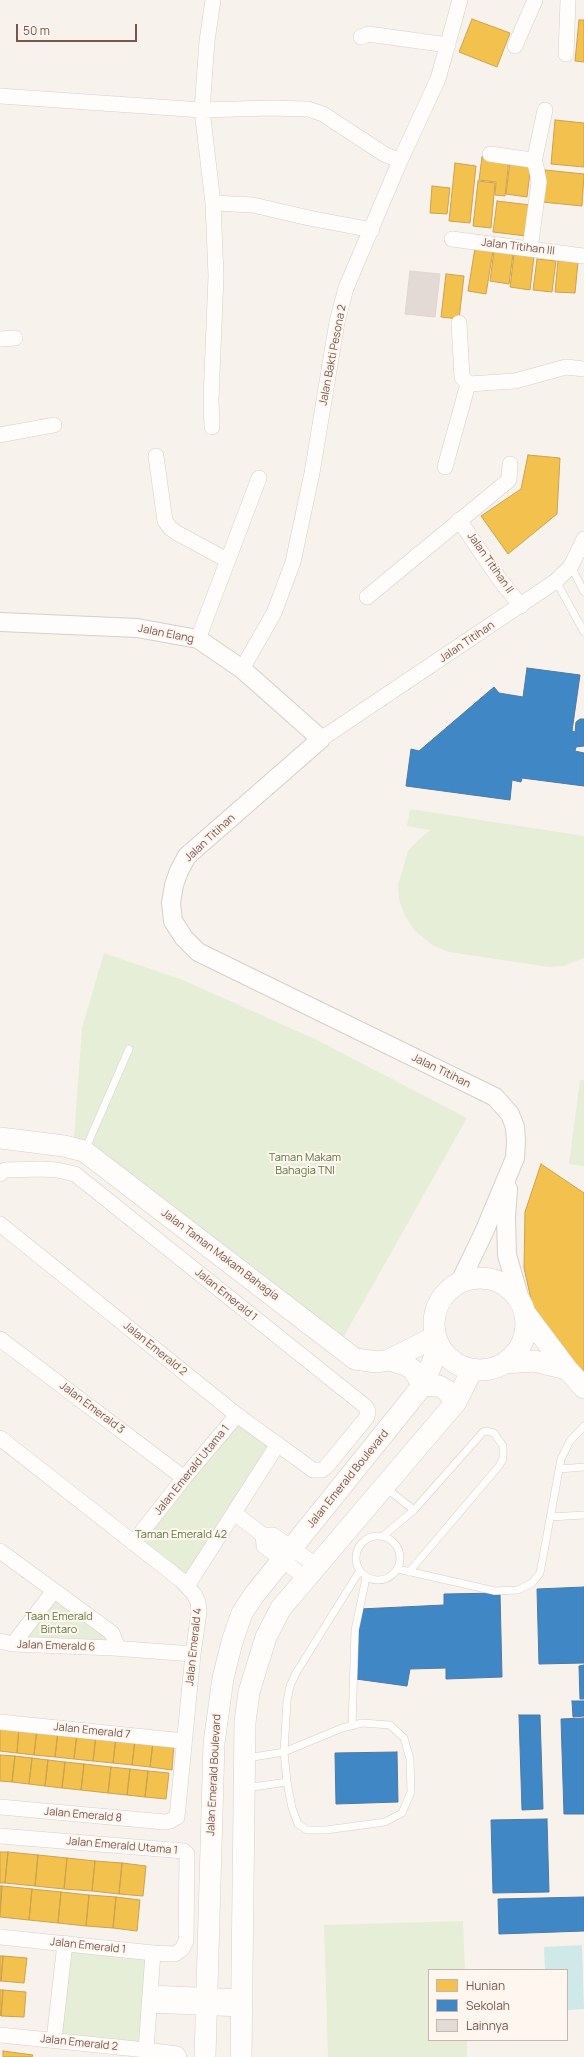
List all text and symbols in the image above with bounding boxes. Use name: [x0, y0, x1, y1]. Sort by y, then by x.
scale bar: [18, 16, 139, 42]
text: 50 m: [23, 22, 50, 39]
street label: Jalan Titihan III: [481, 236, 555, 258]
street label: Jalan Bakti Pesona 2: [317, 303, 349, 407]
street label: Jalan Titihan II: [464, 530, 516, 596]
street label: Jalan Titihan: [437, 619, 497, 665]
street label: Jalan Elang: [137, 622, 195, 646]
street label: Jalan Titihan: [182, 811, 238, 865]
street label: Jalan Titihan: [409, 1051, 473, 1091]
park label: Taman Makam Bahagia TNI: [269, 1151, 341, 1177]
street label: Jalan Taman Makam Bahagia: [159, 1206, 281, 1304]
street label: Jalan Emerald 1: [192, 1266, 260, 1324]
street label: Jalan Emerald 2: [121, 1319, 189, 1379]
street label: Jalan Emerald 3: [57, 1379, 127, 1437]
street label: Jalan Emerald Utama 1: [152, 1422, 232, 1518]
street label: Jalan Emerald Boulevard: [304, 1427, 392, 1531]
park label: Taman Emerald 42: [135, 1528, 227, 1542]
street label: Jalan Emerald 4: [183, 1607, 205, 1687]
park label: Taan Emerald Bintaro: [25, 1610, 93, 1636]
street label: Jalan Emerald 6: [17, 1638, 95, 1654]
street label: Jalan Emerald Boulevard: [204, 1714, 224, 1836]
street label: Jalan Emerald 7: [53, 1720, 131, 1742]
street label: Jalan Emerald 8: [44, 1805, 122, 1825]
street label: Jalan Emerald Utama 1: [66, 1835, 178, 1857]
street label: Jalan Emerald 1: [49, 1935, 127, 1957]
legend: [428, 1969, 568, 2041]
text: Hunian: [466, 1977, 505, 1994]
text: Sekolah: [466, 1997, 510, 2014]
text: Lainnya: [466, 2017, 508, 2034]
street label: Jalan Emerald 2: [40, 2032, 118, 2054]

